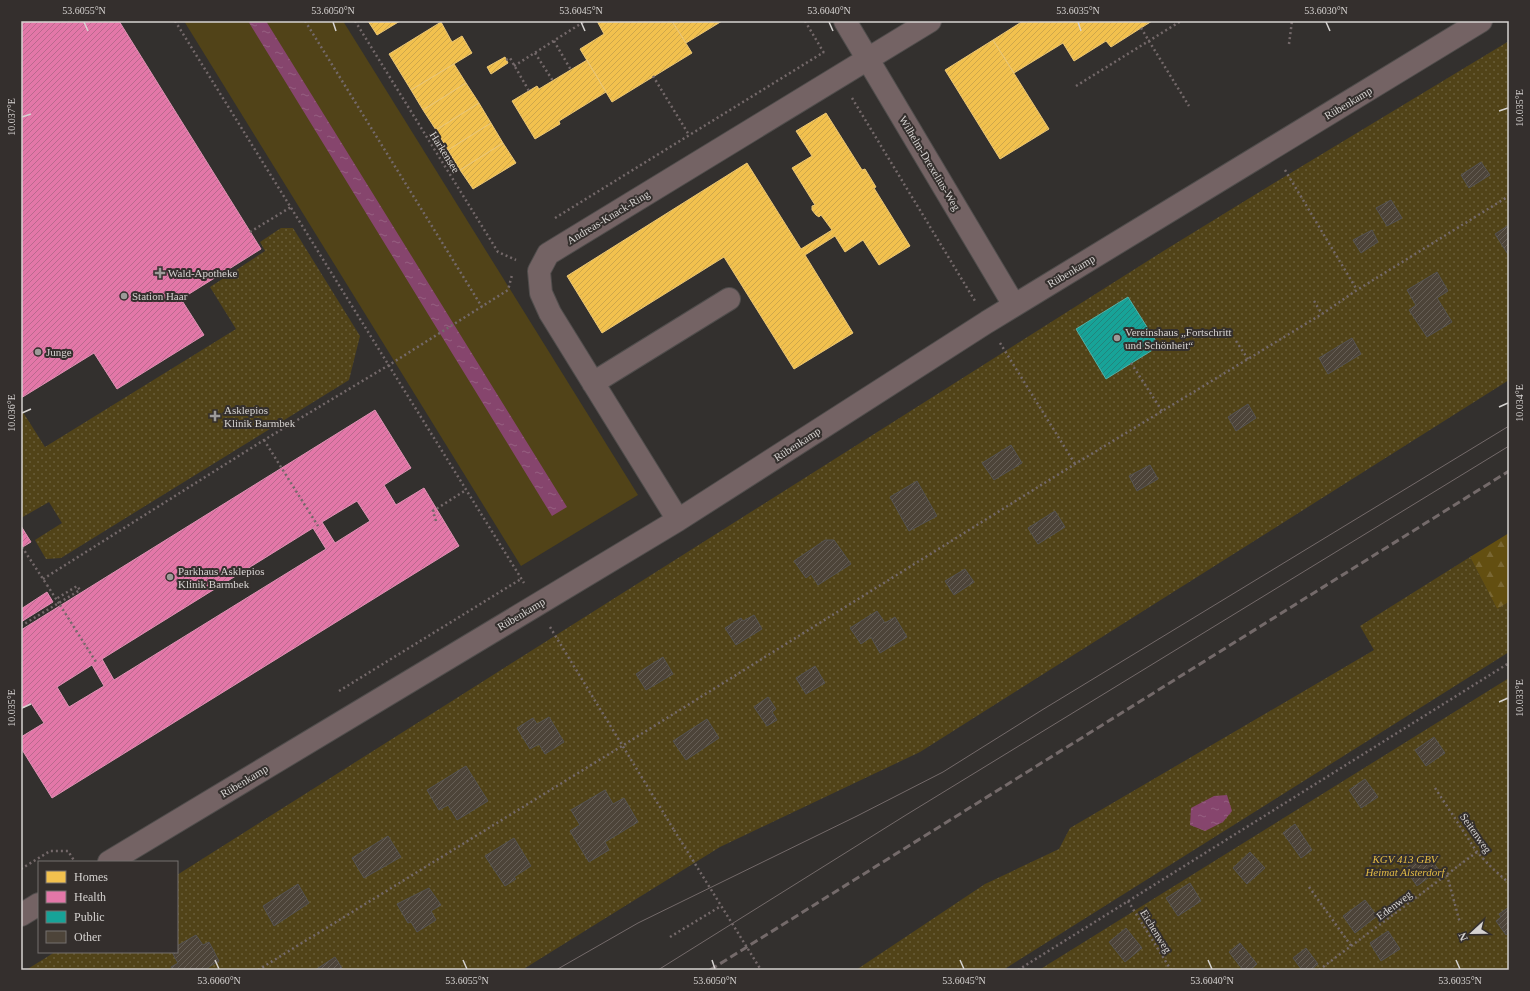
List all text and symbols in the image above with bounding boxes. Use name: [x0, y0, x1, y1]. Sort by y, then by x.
text: 53.6055°N: [62, 5, 106, 16]
text: 53.6050°N: [311, 5, 355, 16]
text: 53.6045°N: [559, 5, 603, 16]
text: 53.6040°N: [807, 5, 851, 16]
text: 53.6035°N: [1056, 5, 1100, 16]
text: 53.6030°N: [1304, 5, 1348, 16]
street label: Rübenkamp: [1322, 84, 1374, 122]
text: 10.035°E: [1514, 89, 1525, 127]
text: 10.037°E: [6, 98, 17, 136]
street label: Wilhelm-Drexelius-Weg: [897, 114, 963, 213]
street label: Harkensee: [428, 129, 462, 175]
street label: Andreas-Knack-Ring: [565, 187, 652, 246]
street label: Rübenkamp: [1045, 252, 1097, 290]
place label: Wald-Apotheke: [168, 267, 237, 279]
marker: Wald-Apotheke: [155, 268, 165, 278]
place label: Station Haar: [132, 290, 188, 302]
marker: Station Haar: [119, 291, 129, 301]
place label: Vereinshaus „Fortschritt und Schönheit“: [1125, 326, 1232, 351]
marker: Vereinshaus „Fortschritt und Schönheit“: [1112, 333, 1122, 343]
place label: Junge: [46, 346, 72, 358]
marker: Junge: [33, 347, 43, 357]
text: 10.034°E: [1514, 384, 1525, 422]
text: 10.036°E: [6, 394, 17, 432]
place label: Asklepios Klinik Barmbek: [224, 404, 296, 429]
marker: Asklepios Klinik Barmbek: [209, 410, 221, 422]
street label: Rübenkamp: [771, 424, 823, 464]
place label: Parkhaus Asklepios Klinik Barmbek: [178, 565, 264, 590]
marker: Parkhaus Asklepios Klinik Barmbek: [165, 572, 175, 582]
street label: Rübenkamp: [495, 595, 547, 633]
text: 10.033°E: [1514, 679, 1525, 717]
text: 10.035°E: [6, 689, 17, 727]
street label: Rübenkamp: [218, 762, 270, 800]
street label: Seitenweg: [1458, 811, 1494, 856]
park label: KGV 413 GBV Heimat Alsterdorf: [1364, 853, 1447, 878]
legend: [38, 861, 178, 953]
text: Homes: [74, 870, 108, 884]
street label: Edenweg: [1374, 888, 1414, 922]
text: Health: [74, 890, 106, 904]
street label: Eichenweg: [1138, 907, 1174, 955]
text: Public: [74, 910, 105, 924]
north arrow: [1452, 913, 1492, 953]
text: Other: [74, 930, 101, 944]
text: N: [1456, 931, 1470, 943]
text: 53.6060°N: [197, 975, 241, 986]
text: 53.6055°N: [445, 975, 489, 986]
text: 53.6050°N: [693, 975, 737, 986]
text: 53.6045°N: [942, 975, 986, 986]
text: 53.6040°N: [1190, 975, 1234, 986]
text: 53.6035°N: [1438, 975, 1482, 986]

